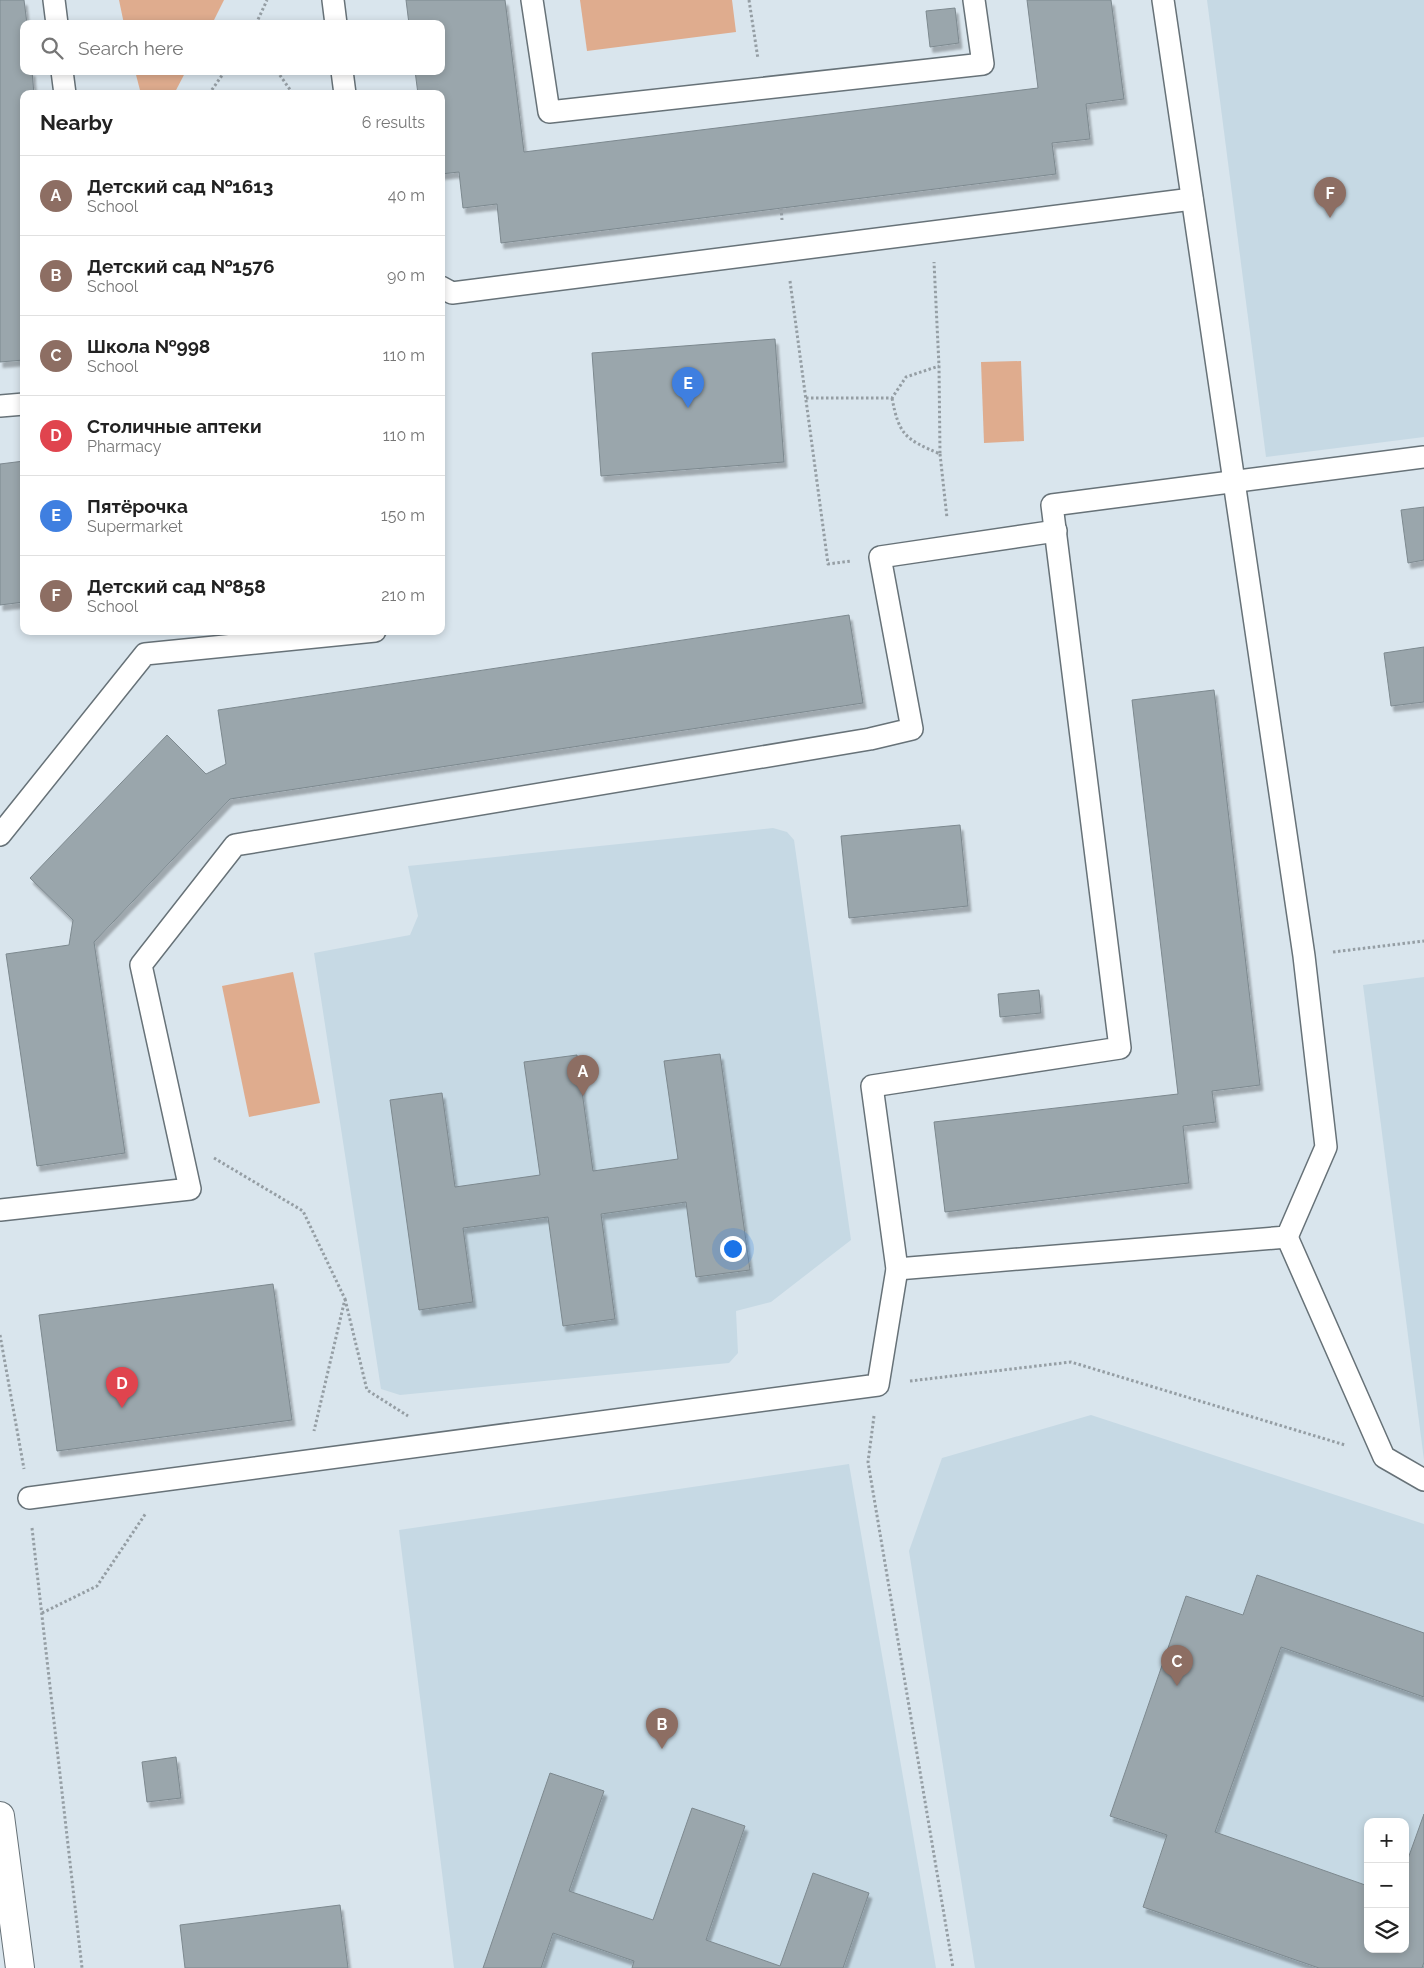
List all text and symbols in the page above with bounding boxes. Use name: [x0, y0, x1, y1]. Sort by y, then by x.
search box: [20, 20, 445, 75]
icon: search: [38, 34, 66, 62]
text: Search here: [78, 37, 184, 59]
text: Nearby: [40, 110, 113, 135]
text: 6 results: [362, 113, 425, 132]
text: Детский сад №1613: [87, 175, 273, 197]
pin: F: [1314, 177, 1346, 218]
text: A: [51, 186, 61, 205]
text: 40 m: [388, 186, 425, 205]
text: School: [87, 197, 138, 216]
text: Детский сад №1576: [87, 255, 274, 277]
text: B: [51, 266, 61, 285]
text: 90 m: [387, 266, 425, 285]
text: School: [87, 277, 138, 296]
text: Школа №998: [87, 335, 210, 357]
text: C: [51, 346, 61, 365]
text: 110 m: [383, 346, 425, 365]
text: School: [87, 357, 138, 376]
pin: E: [672, 367, 704, 408]
text: Столичные аптеки: [87, 415, 262, 437]
text: D: [50, 426, 62, 445]
text: 110 m: [383, 426, 425, 445]
text: Pharmacy: [87, 437, 161, 456]
text: Пятёрочка: [87, 495, 188, 517]
text: E: [51, 506, 61, 525]
text: 150 m: [381, 506, 425, 525]
text: Supermarket: [87, 517, 183, 536]
text: Детский сад №858: [87, 575, 266, 597]
text: F: [51, 586, 61, 605]
text: 210 m: [381, 586, 425, 605]
text: School: [87, 597, 138, 616]
pin: A: [567, 1055, 599, 1096]
your location: [720, 1236, 746, 1262]
pin: D: [106, 1367, 138, 1408]
pin: C: [1161, 1645, 1193, 1686]
pin: B: [646, 1708, 678, 1749]
map controls: [1364, 1818, 1409, 1953]
button: +: [1364, 1818, 1409, 1863]
button: −: [1364, 1863, 1409, 1908]
button: layers: [1364, 1908, 1409, 1953]

